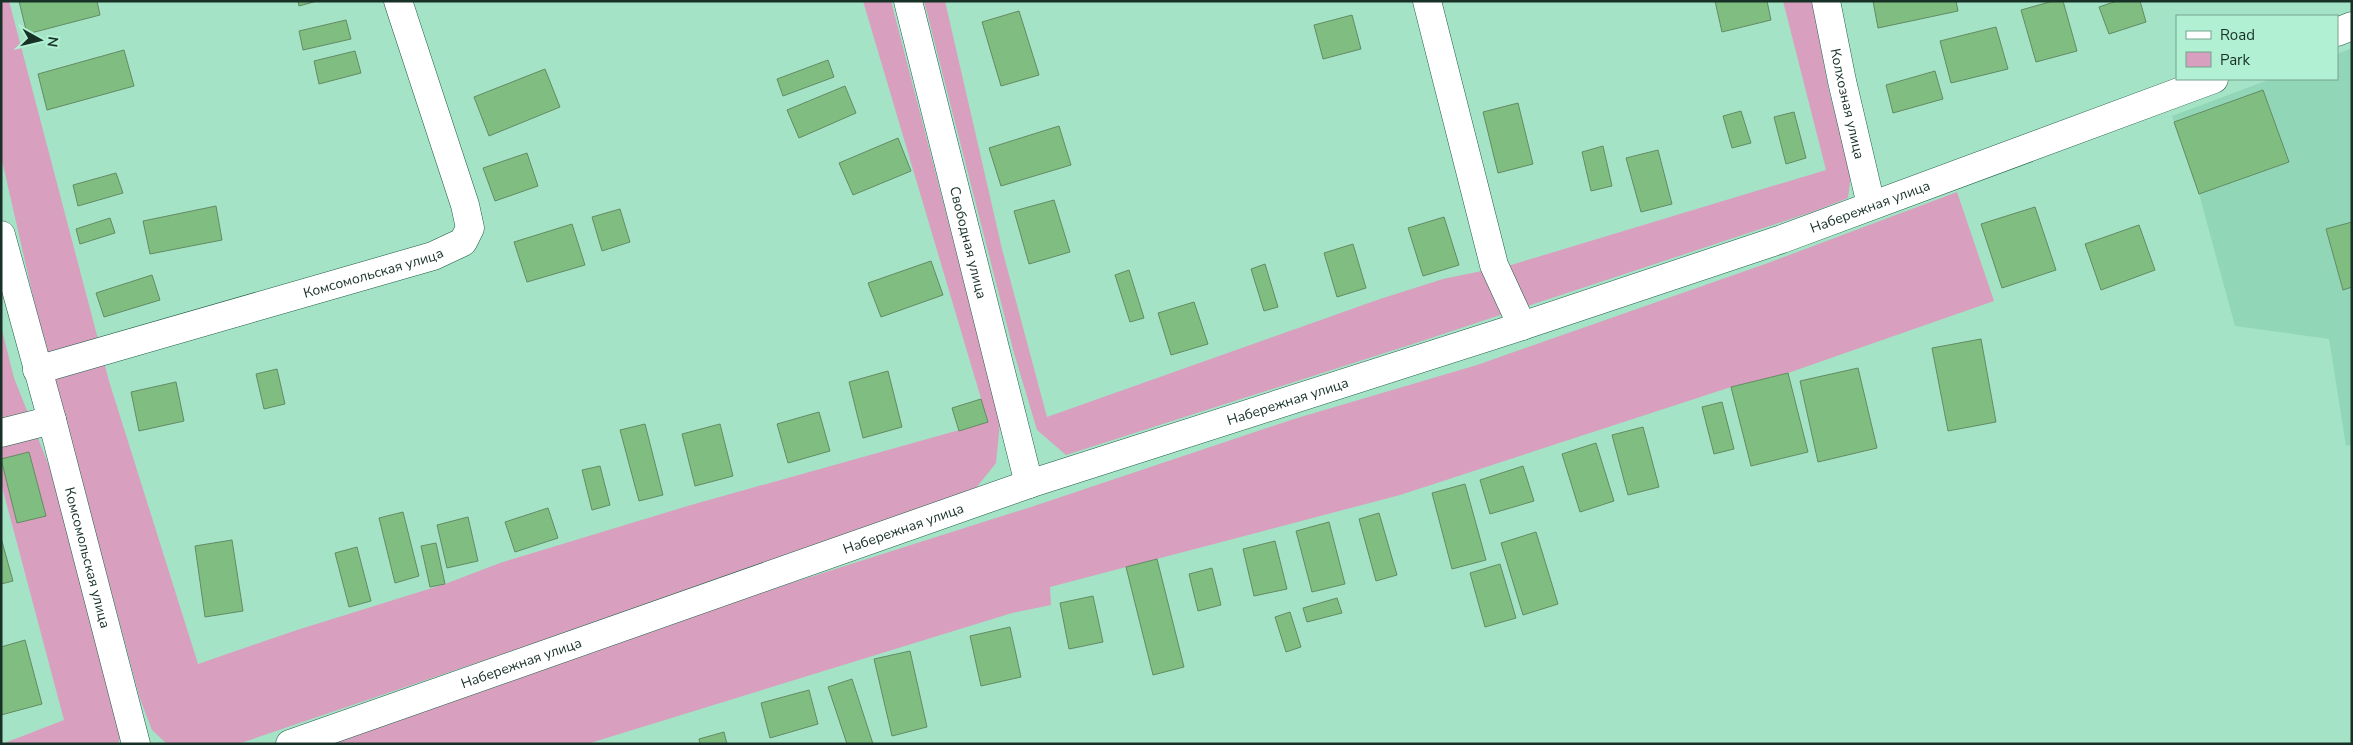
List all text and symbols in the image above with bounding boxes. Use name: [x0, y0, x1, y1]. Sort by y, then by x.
north arrow: [15, 15, 65, 65]
legend: [2176, 15, 2338, 80]
text: Road: [2220, 25, 2255, 45]
text: N: [42, 35, 63, 48]
street label: Колхозная улица: [1826, 47, 1869, 161]
text: Park: [2220, 50, 2250, 70]
street label: Набережная улица: [1807, 176, 1933, 237]
street label: Свободная улица: [945, 184, 992, 301]
street label: Комсомольская улица: [301, 243, 446, 302]
street label: Набережная улица: [1224, 373, 1351, 429]
street label: Комсомольская улица: [60, 485, 115, 630]
street label: Набережная улица: [840, 498, 966, 558]
street label: Набережная улица: [458, 633, 584, 693]

